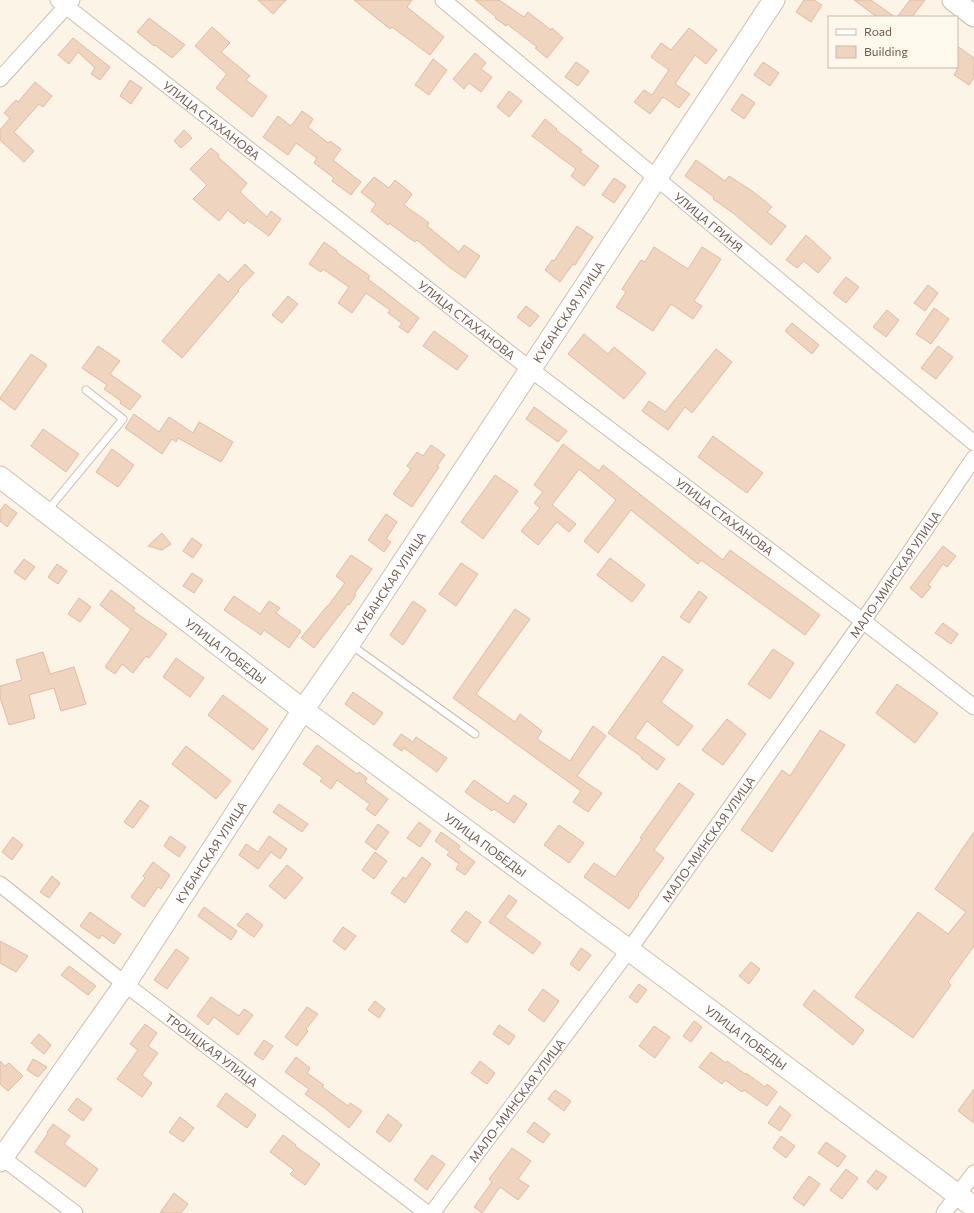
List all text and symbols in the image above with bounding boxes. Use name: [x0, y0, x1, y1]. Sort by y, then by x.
legend: [828, 16, 958, 68]
text: Road: [864, 24, 892, 38]
text: Building: [864, 44, 908, 58]
street label: УЛИЦА СТАХАНОВА: [160, 78, 263, 162]
street label: УЛИЦА ГРИНЯ: [671, 189, 746, 254]
street label: КУБАНСКАЯ УЛИЦА: [530, 258, 607, 365]
street label: УЛИЦА СТАХАНОВА: [416, 277, 518, 362]
street label: УЛИЦА СТАХАНОВА: [673, 475, 776, 558]
street label: МАЛО-МИНСКАЯ УЛИЦА: [846, 508, 943, 640]
street label: КУБАНСКАЯ УЛИЦА: [351, 529, 428, 635]
street label: УЛИЦА ПОБЕДЫ: [183, 615, 269, 686]
street label: МАЛО-МИНСКАЯ УЛИЦА: [659, 773, 757, 904]
street label: КУБАНСКАЯ УЛИЦА: [173, 799, 249, 906]
street label: УЛИЦА ПОБЕДЫ: [442, 810, 529, 879]
street label: УЛИЦА ПОБЕДЫ: [702, 1002, 790, 1072]
street label: ТРОИЦКАЯ УЛИЦА: [163, 1010, 261, 1089]
street label: МАЛО-МИНСКАЯ УЛИЦА: [466, 1036, 567, 1165]

